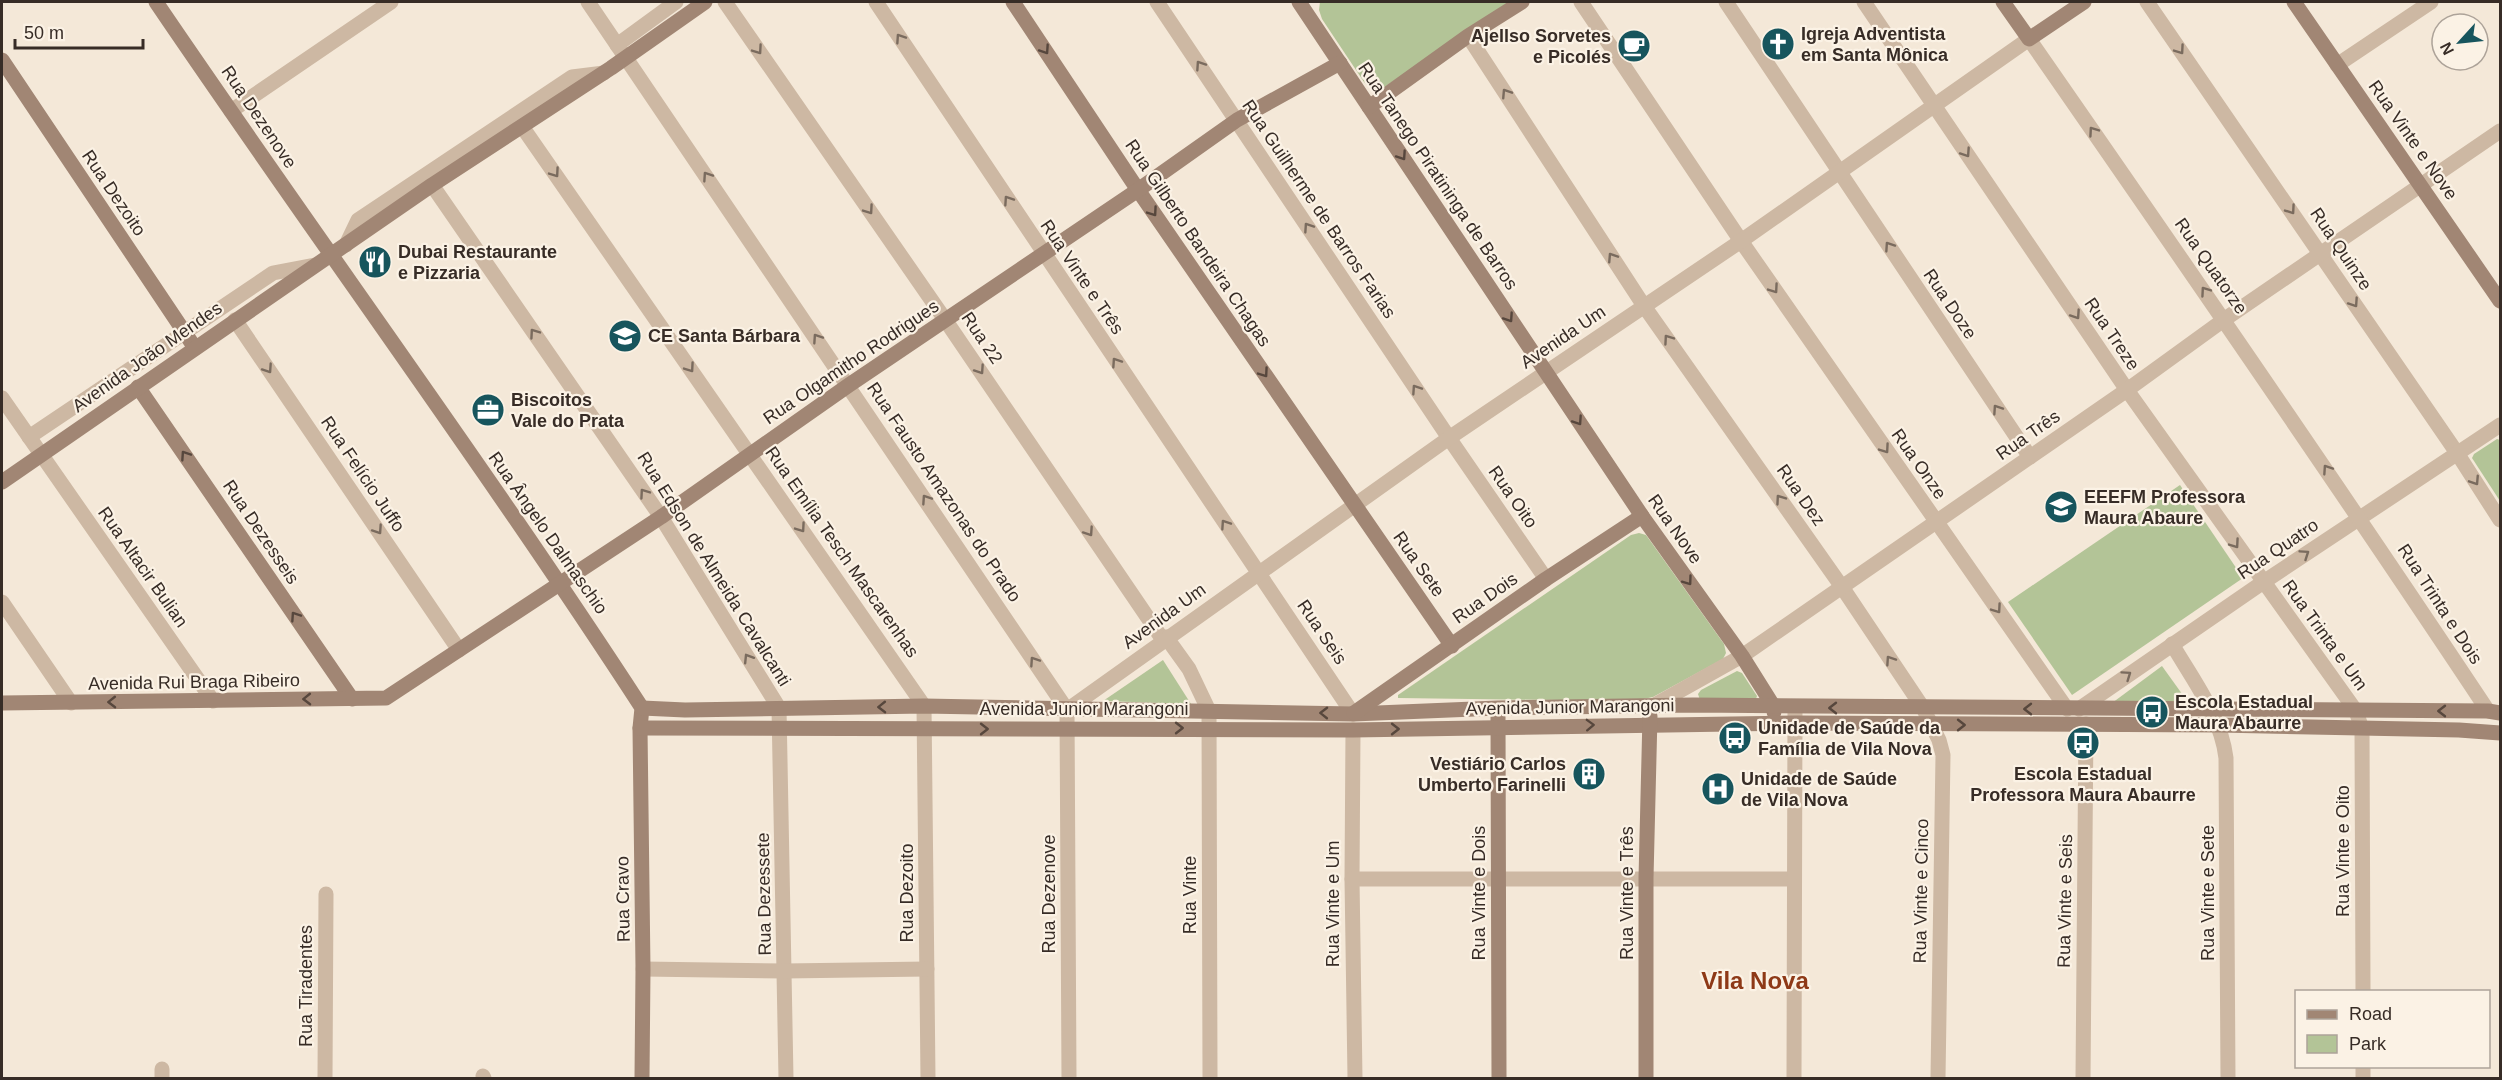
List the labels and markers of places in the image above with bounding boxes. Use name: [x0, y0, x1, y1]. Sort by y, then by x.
place label: Igreja Adventista em Santa Mônica: [1801, 24, 1949, 65]
place label: Ajellso Sorvetes e Picolés: [1471, 26, 1611, 67]
church icon: Igreja Adventista em Santa Mônica: [1760, 26, 1796, 62]
cafe icon: Ajellso Sorvetes e Picolés: [1616, 28, 1652, 64]
place label: Dubai Restaurante e Pizzaria: [398, 242, 557, 283]
restaurant icon: Dubai Restaurante e Pizzaria: [357, 244, 393, 280]
school or university icon: CE Santa Bárbara: [607, 318, 643, 354]
place label: CE Santa Bárbara: [648, 326, 801, 346]
place label: Biscoitos Vale do Prata: [511, 390, 625, 431]
office icon: Biscoitos Vale do Prata: [470, 392, 506, 428]
place label: EEEFM Professora Maura Abaure: [2084, 487, 2246, 528]
school or university icon: EEEFM Professora Maura Abaure: [2043, 489, 2079, 525]
place label: Escola Estadual Maura Abaurre: [2175, 692, 2313, 733]
bus stop icon: Escola Estadual Maura Abaurre: [2134, 694, 2170, 730]
place label: Unidade de Saúde da Família de Vila Nova: [1758, 718, 1941, 759]
bus stop icon: Unidade de Saúde da Família de Vila Nova: [1717, 720, 1753, 756]
bus stop icon: Escola Estadual Professora Maura Abaurre: [2065, 725, 2101, 761]
place label: Vestiário Carlos Umberto Farinelli: [1418, 754, 1566, 795]
building icon: Vestiário Carlos Umberto Farinelli: [1571, 756, 1607, 792]
place label: Escola Estadual Professora Maura Abaurre: [1970, 764, 2196, 805]
place label: Unidade de Saúde de Vila Nova: [1741, 769, 1897, 810]
hospital icon: Unidade de Saúde de Vila Nova: [1700, 771, 1736, 807]

